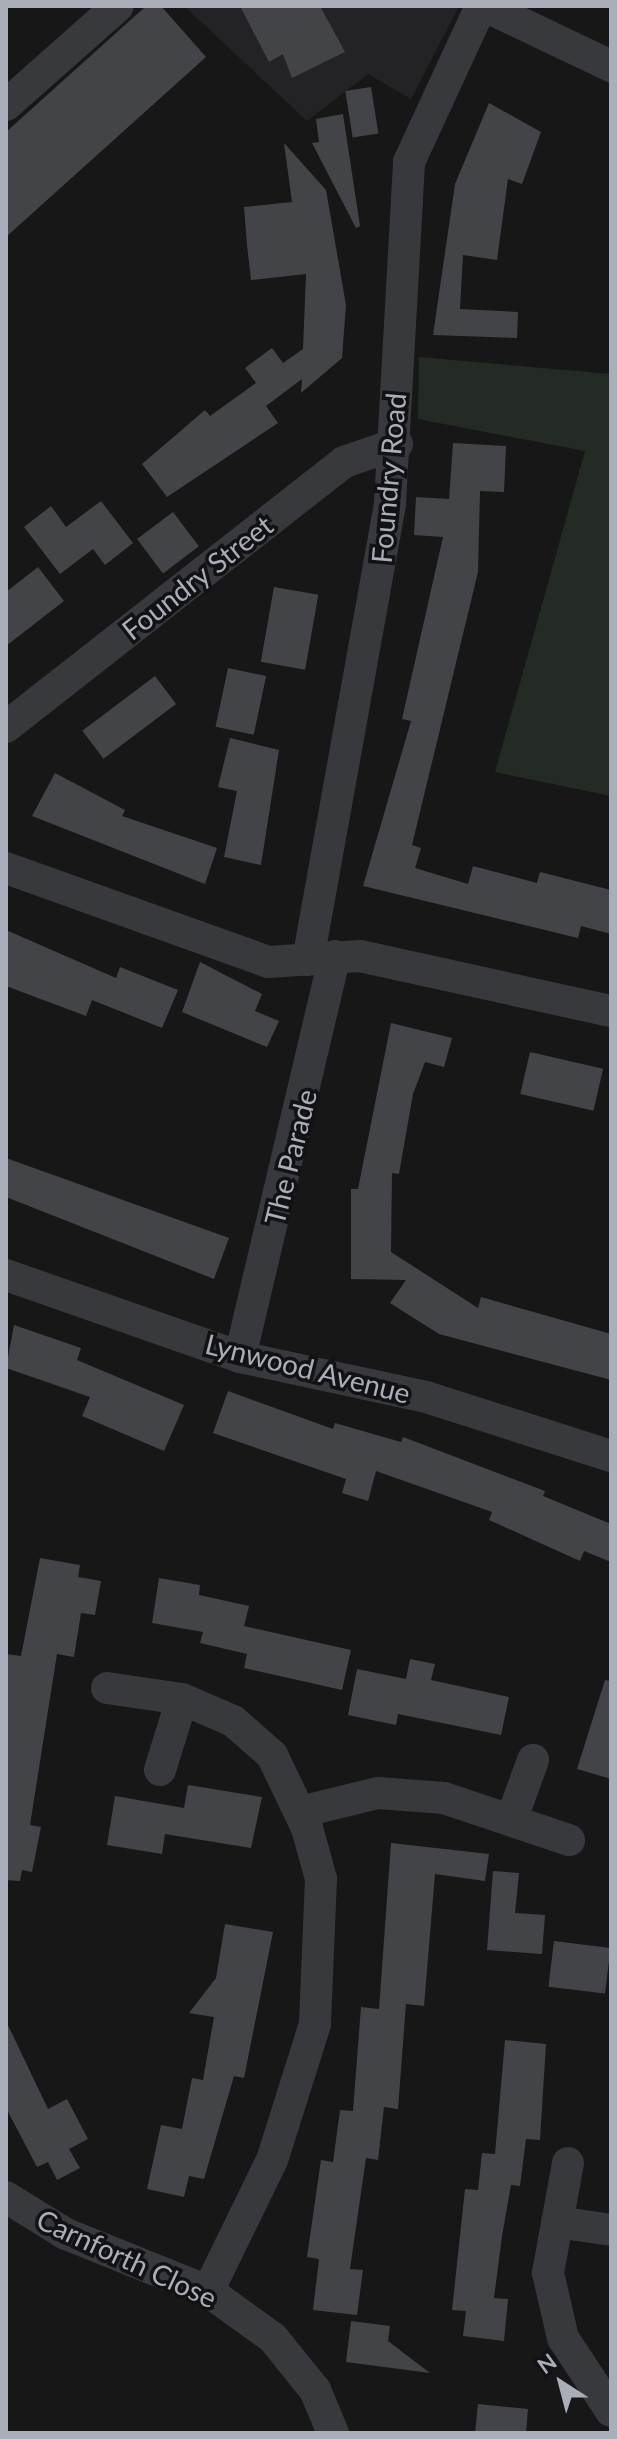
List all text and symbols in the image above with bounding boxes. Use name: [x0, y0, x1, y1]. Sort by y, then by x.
street label: Foundry Road: [364, 391, 412, 565]
street label: Foundry Street: [115, 507, 279, 647]
street label: The Parade: [257, 1086, 323, 1228]
street label: Lynwood Avenue: [202, 1326, 414, 1410]
street label: Carnforth Close: [32, 2202, 222, 2314]
north arrow: [521, 2343, 601, 2423]
text: N: [532, 2347, 561, 2379]

